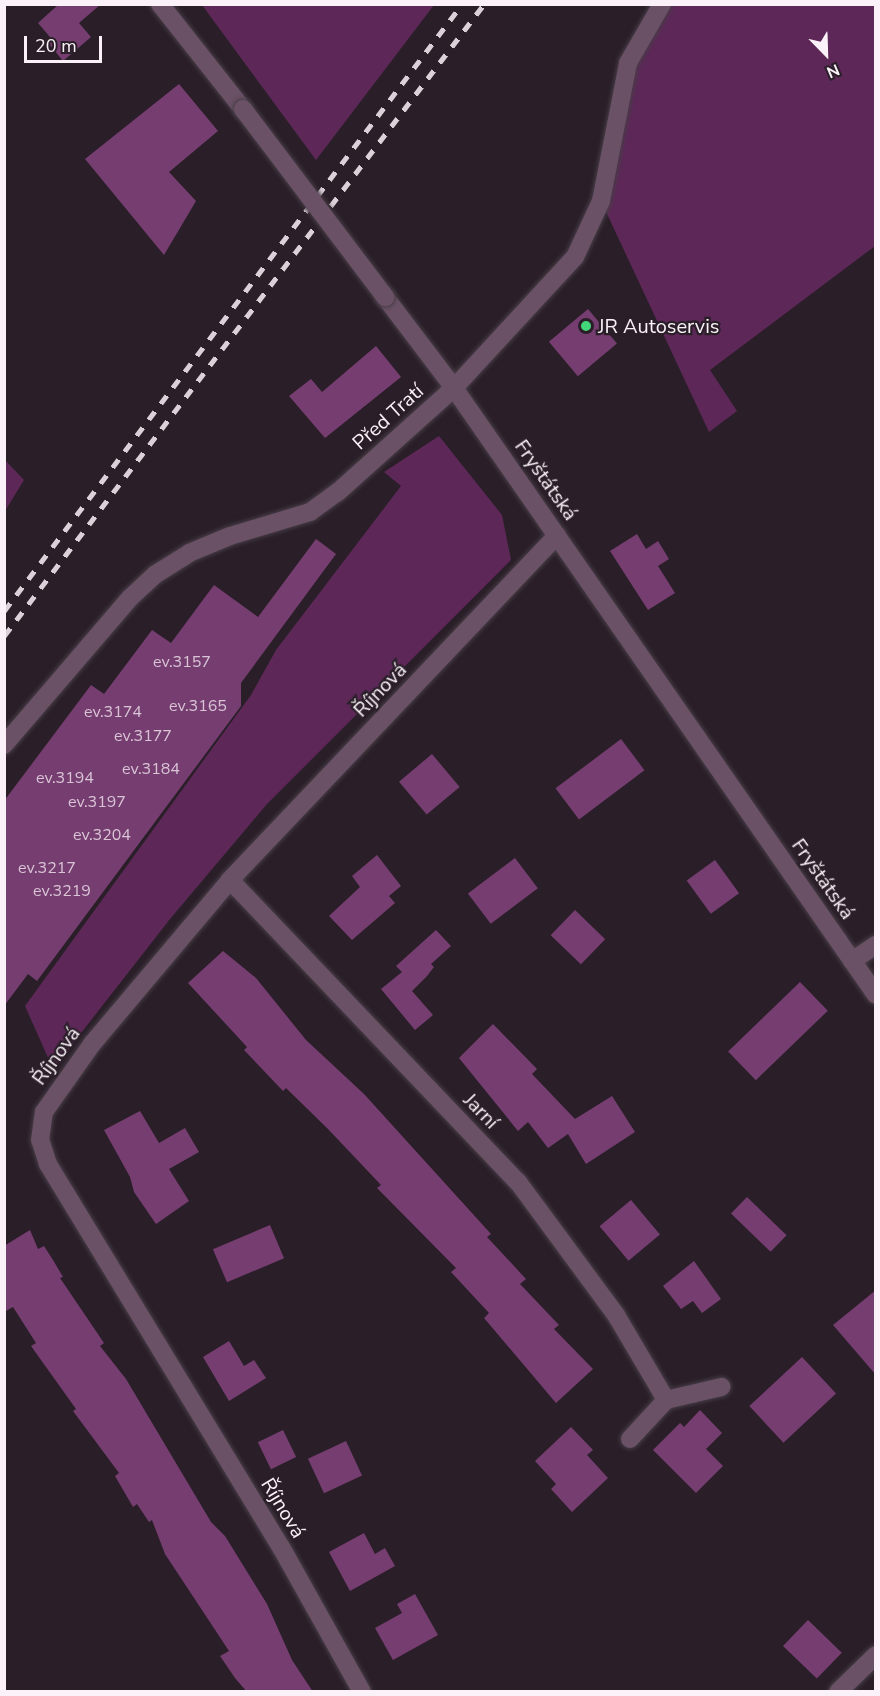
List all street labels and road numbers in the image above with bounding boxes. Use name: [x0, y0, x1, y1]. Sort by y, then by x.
street label: Před Tratí: [348, 379, 428, 455]
street label: Fryštátská: [510, 435, 582, 525]
street label: Říjnová: [349, 658, 411, 722]
street label: Fryštátská: [787, 834, 859, 924]
street label: Říjnová: [27, 1022, 85, 1090]
street label: Jarní: [458, 1088, 504, 1134]
street label: Říjnová: [256, 1474, 310, 1542]

